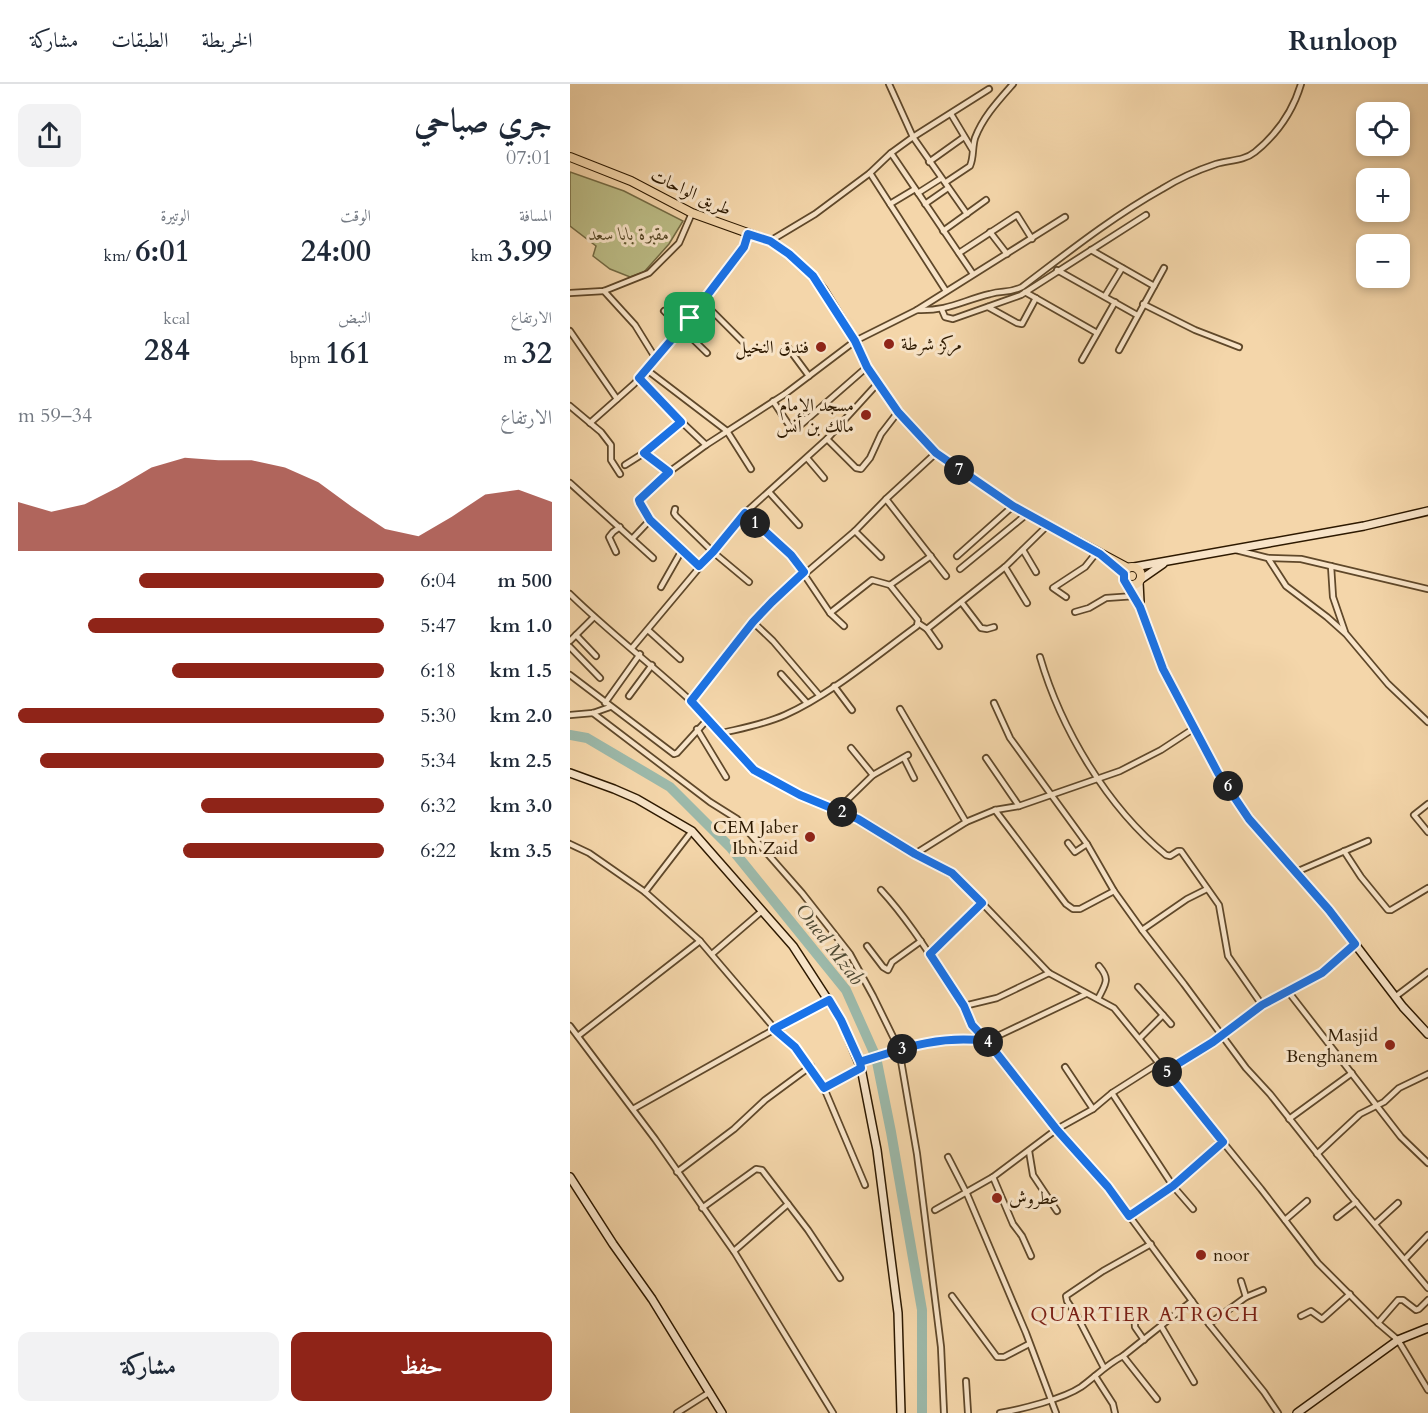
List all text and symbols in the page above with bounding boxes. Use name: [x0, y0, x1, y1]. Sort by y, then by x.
text: Runloop: [1288, 22, 1398, 60]
text: مشاركة: [30, 26, 78, 55]
text: الطبقات: [111, 26, 168, 55]
text: الخريطة: [201, 26, 253, 55]
text: جري صباحي: [414, 99, 552, 144]
map controls: [1356, 102, 1410, 288]
button: locate: [1356, 102, 1410, 156]
button: share: [18, 104, 81, 167]
text: 07:01: [506, 144, 552, 171]
street label: طريق الواحات: [646, 163, 735, 222]
button: +: [1356, 168, 1410, 222]
text: الوتيرة: [160, 205, 190, 227]
text: الوقت: [340, 205, 371, 227]
text: المسافة: [519, 205, 552, 227]
park label: مقبرة بابا سعد: [589, 222, 669, 247]
text: 6:01: [135, 231, 190, 272]
text: 24:00: [301, 231, 371, 272]
text: 3.99: [497, 231, 552, 272]
button: −: [1356, 234, 1410, 288]
text: /km: [104, 245, 135, 267]
text: km: [471, 245, 497, 267]
pin: [664, 292, 715, 343]
icon: arrive: [673, 301, 706, 334]
text: النبض: [338, 307, 371, 329]
text: الارتفاع: [510, 307, 552, 329]
text: kcal: [163, 308, 190, 330]
text: 284: [144, 330, 190, 371]
place label: مركز شرطة: [901, 332, 962, 357]
text: 161: [325, 333, 371, 374]
text: 32: [521, 333, 552, 374]
place label: فندق النخيل: [735, 335, 809, 360]
marker: مركز شرطة: [882, 337, 896, 351]
marker: فندق النخيل: [814, 340, 828, 354]
text: bpm: [290, 347, 325, 369]
text: m: [503, 347, 521, 369]
place label: مسجد الإمام مالك بن أنس: [776, 393, 854, 439]
text: 34–59 m: [18, 402, 92, 429]
text: الارتفاع: [500, 404, 552, 431]
marker: مسجد الإمام مالك بن أنس: [859, 408, 873, 422]
pin: 7: [944, 455, 974, 485]
text: 7: [955, 459, 963, 481]
pin: 1: [740, 508, 770, 538]
text: 1: [751, 512, 759, 534]
text: 6:04: [420, 567, 456, 594]
text: 500 m: [497, 567, 552, 594]
text: 5:47: [420, 612, 456, 639]
text: 1.0 km: [489, 612, 552, 639]
text: 6:18: [420, 657, 456, 684]
text: 1.5 km: [489, 657, 552, 684]
text: 5:30: [420, 702, 456, 729]
text: 2.0 km: [489, 702, 552, 729]
text: 5:34: [420, 747, 456, 774]
text: 2.5 km: [489, 747, 552, 774]
pin: 6: [1213, 771, 1243, 801]
text: 6: [1224, 775, 1232, 797]
text: 6:32: [420, 792, 456, 819]
text: 3.0 km: [489, 792, 552, 819]
pin: 2: [827, 797, 857, 827]
text: 2: [838, 801, 846, 823]
place label: CEM Jaber Ibn Zaid: [713, 815, 798, 861]
marker: CEM Jaber Ibn Zaid: [803, 830, 817, 844]
text: 6:22: [420, 837, 456, 864]
text: 3.5 km: [489, 837, 552, 864]
water label: Oued Mzab: [789, 898, 870, 991]
place label: Masjid Benghanem: [1286, 1023, 1379, 1069]
pin: 4: [973, 1027, 1003, 1057]
text: 4: [984, 1031, 992, 1053]
pin: 3: [887, 1034, 917, 1064]
text: 3: [898, 1038, 906, 1060]
marker: Masjid Benghanem: [1383, 1038, 1397, 1052]
pin: 5: [1152, 1057, 1182, 1087]
text: 5: [1163, 1061, 1171, 1083]
place label: عطروش: [1009, 1186, 1059, 1211]
marker: عطروش: [990, 1191, 1004, 1205]
place label: noor: [1213, 1243, 1250, 1268]
marker: noor: [1194, 1248, 1208, 1262]
district label: QUARTIER ATROCH: [1030, 1301, 1260, 1328]
button: مشاركة: [18, 1332, 279, 1401]
button: حفظ: [291, 1332, 552, 1401]

